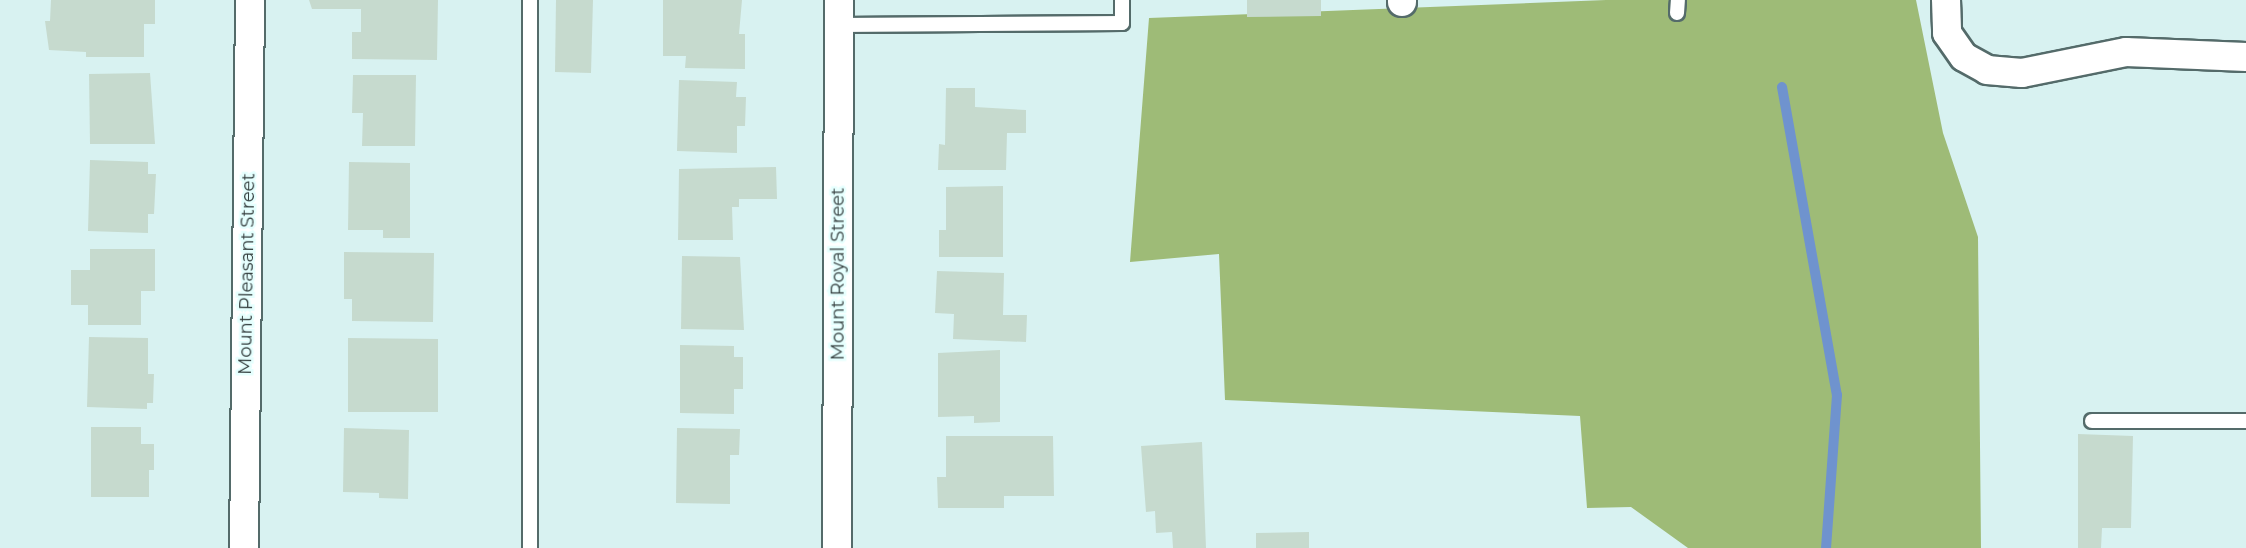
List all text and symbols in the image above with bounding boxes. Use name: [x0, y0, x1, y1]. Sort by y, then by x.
street label: Mount Pleasant Street: [234, 173, 260, 375]
street label: Mount Royal Street: [827, 188, 849, 360]

